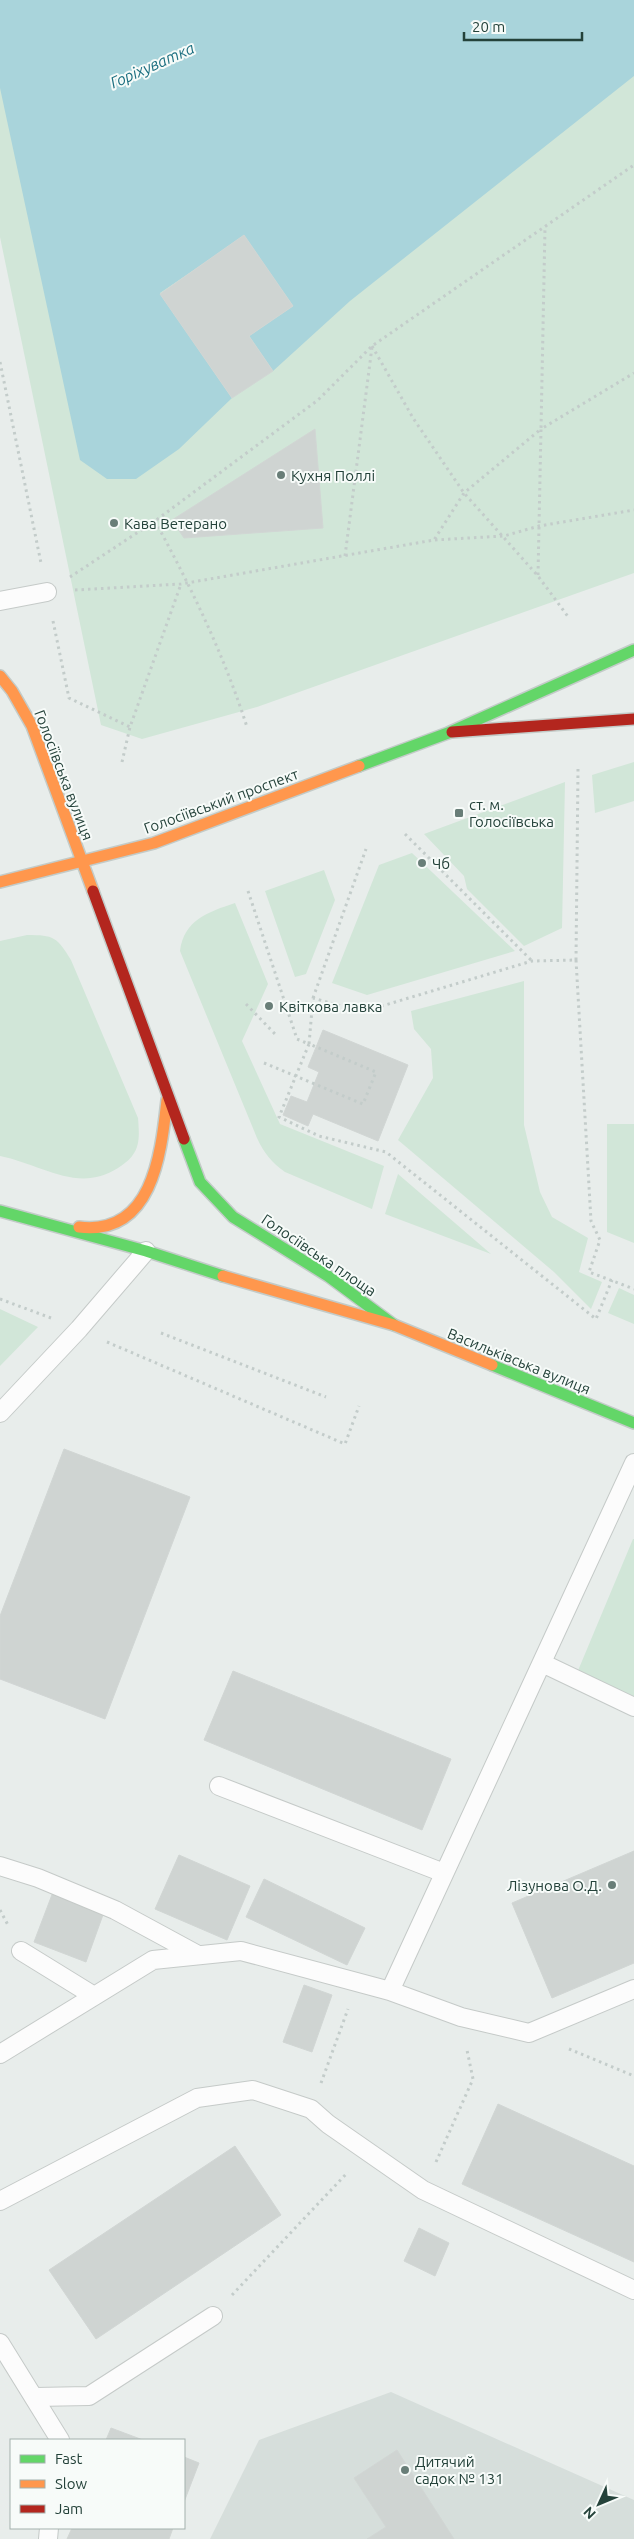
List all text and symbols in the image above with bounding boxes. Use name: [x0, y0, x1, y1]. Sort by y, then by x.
scale bar: [464, 10, 582, 42]
text: 20 m: [472, 18, 505, 35]
water label: Горіхуватка: [107, 38, 197, 92]
place label: Кухня Поллі: [291, 467, 375, 484]
marker: Кухня Поллі: [275, 469, 287, 481]
place label: Кава Ветерано: [124, 515, 227, 532]
marker: Кава Ветерано: [108, 517, 120, 529]
street label: Голосіївська вулиця: [31, 707, 97, 843]
street label: Голосіївський проспект: [142, 765, 301, 837]
place label: ст. м. Голосіївська: [469, 796, 554, 830]
marker: ст. м. Голосіївська: [453, 807, 465, 819]
place label: Чб: [432, 855, 450, 872]
marker: Чб: [416, 857, 428, 869]
place label: Квіткова лавка: [279, 998, 383, 1015]
marker: Квіткова лавка: [263, 1000, 275, 1012]
street label: Голосіївська площа: [258, 1210, 380, 1300]
street label: Васильківська вулиця: [445, 1325, 593, 1397]
place label: Лізунова О.Д.: [507, 1877, 602, 1894]
marker: Лізунова О.Д.: [606, 1879, 618, 1891]
legend: [10, 2439, 185, 2529]
text: Fast: [55, 2450, 83, 2467]
place label: Дитячий садок № 131: [415, 2453, 504, 2487]
marker: Дитячий садок № 131: [399, 2464, 411, 2476]
text: Slow: [55, 2475, 88, 2492]
north arrow: [574, 2479, 624, 2529]
text: Jam: [55, 2500, 83, 2517]
text: N: [580, 2504, 599, 2522]

